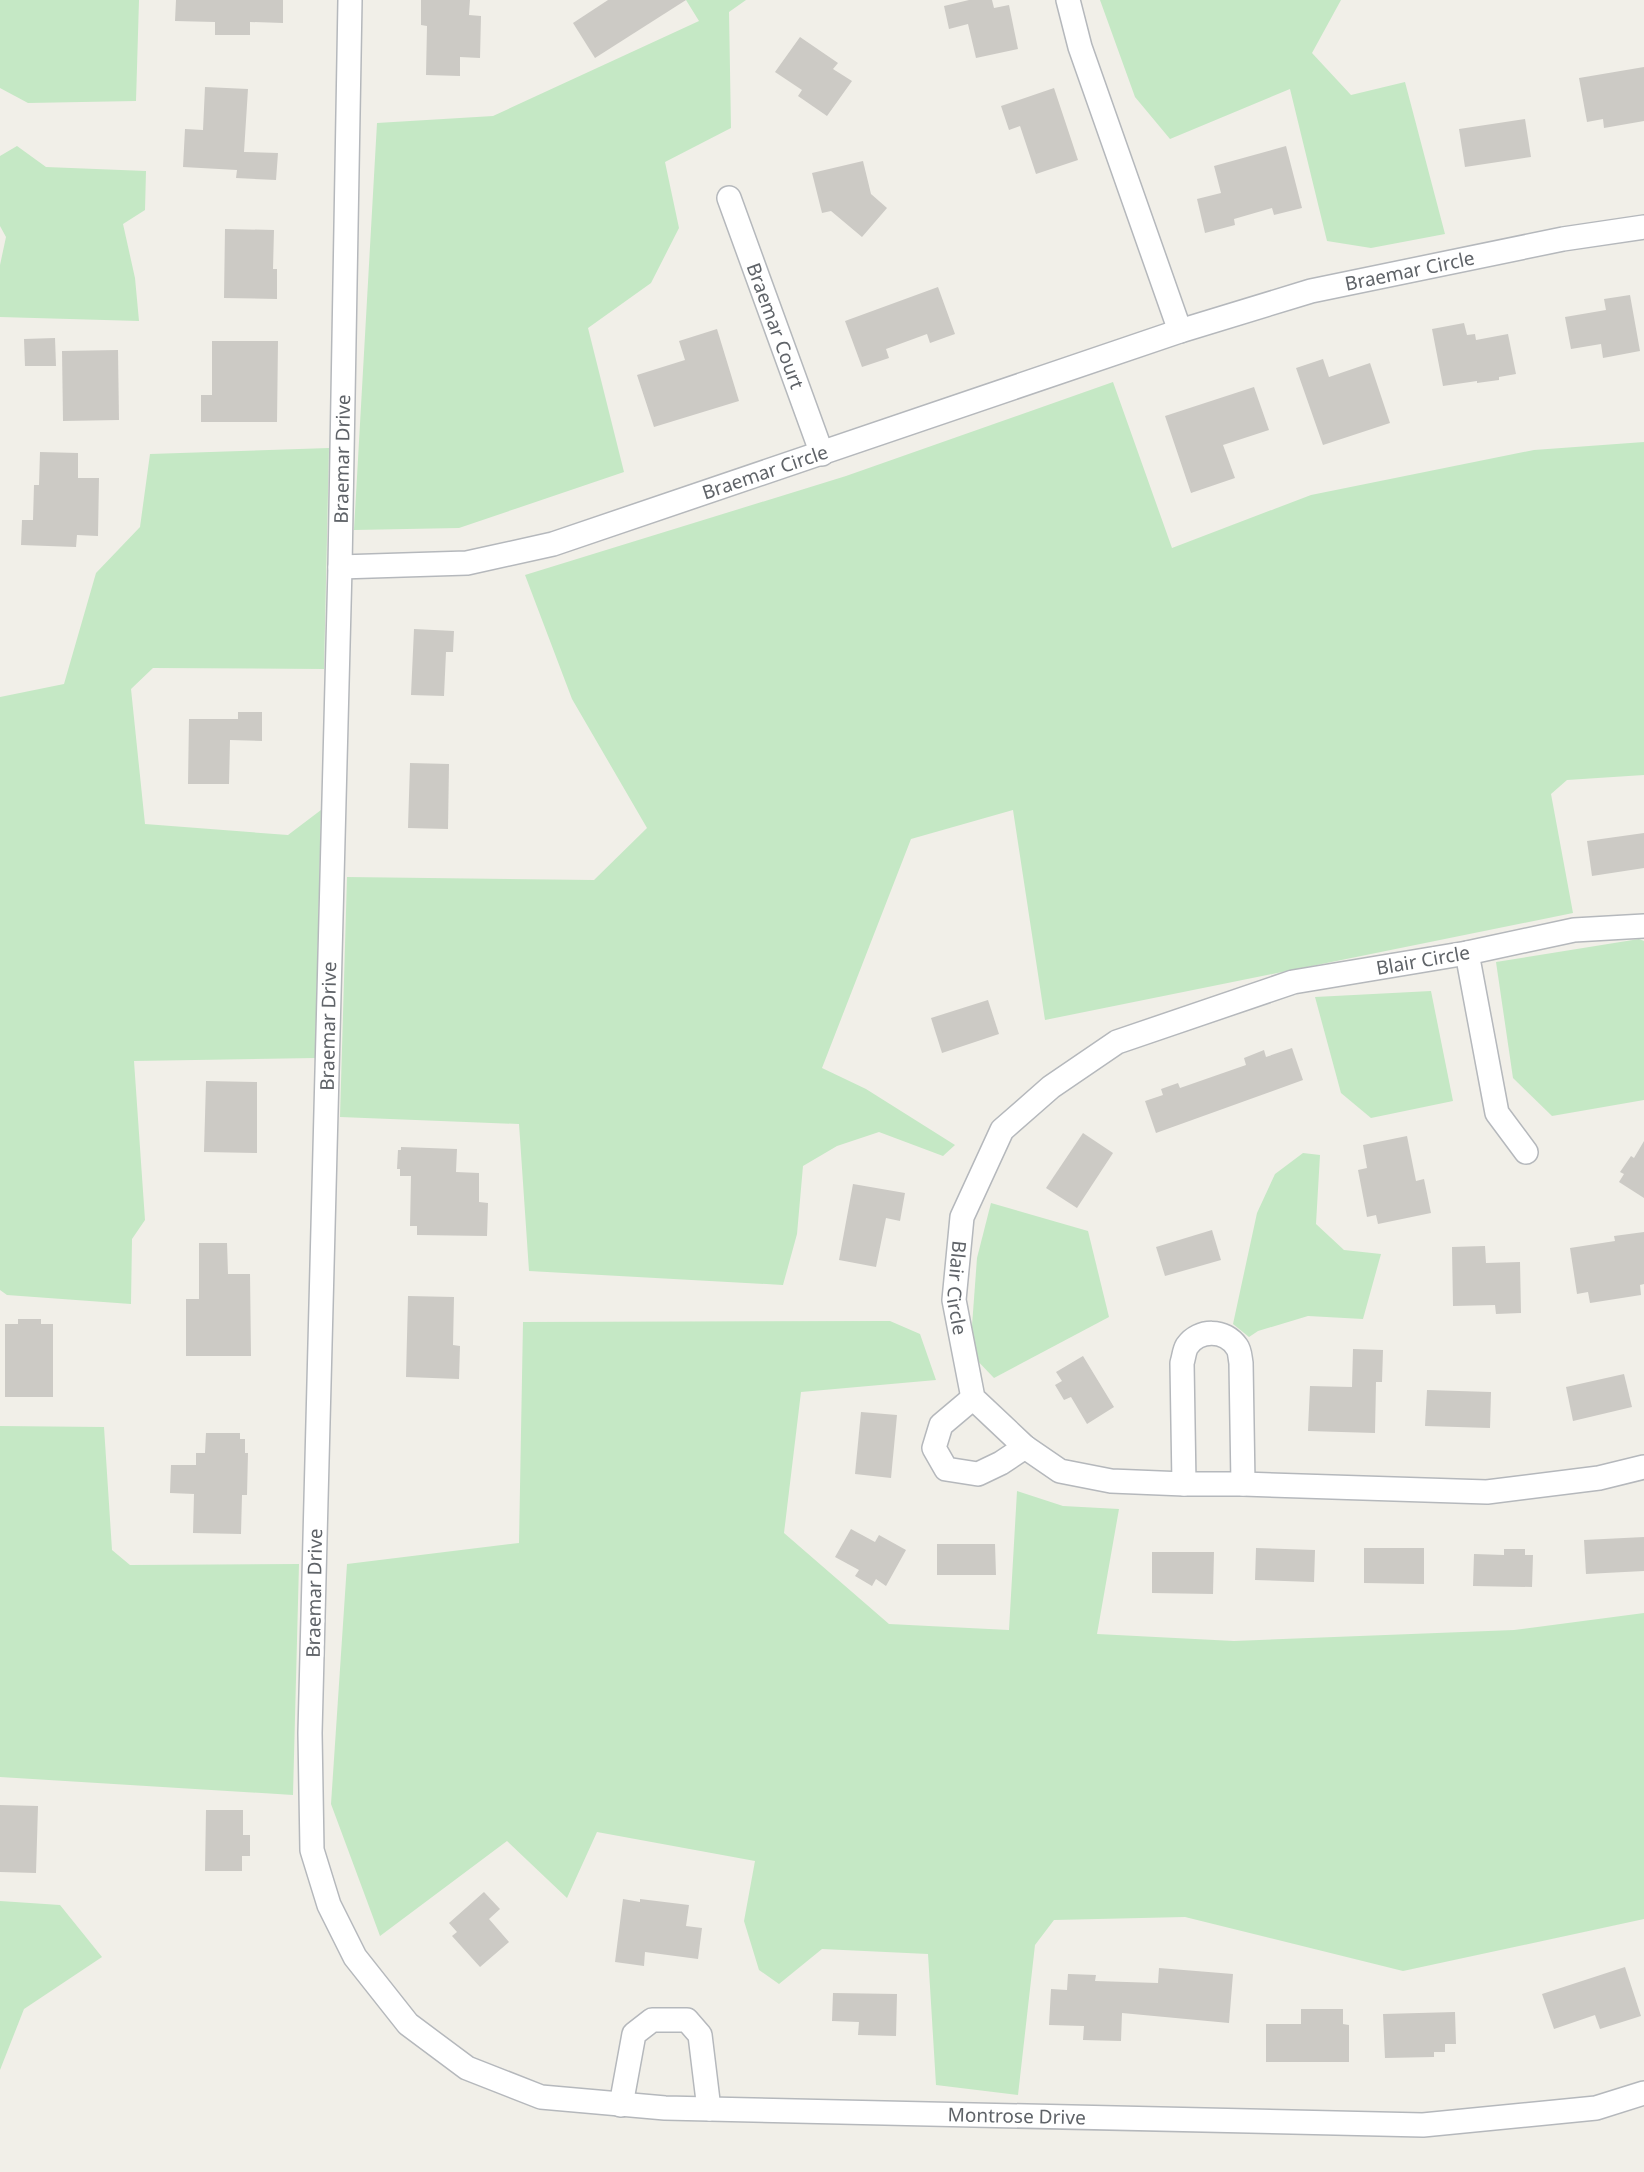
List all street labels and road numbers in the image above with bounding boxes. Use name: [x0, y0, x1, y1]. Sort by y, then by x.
street label: Braemar Circle: [1343, 245, 1477, 297]
street label: Braemar Court: [741, 259, 810, 393]
street label: Braemar Drive: [328, 394, 356, 524]
street label: Braemar Circle: [698, 439, 831, 505]
street label: Blair Circle: [1374, 939, 1472, 981]
street label: Braemar Drive: [314, 961, 342, 1091]
street label: Blair Circle: [941, 1240, 973, 1337]
street label: Braemar Drive: [300, 1528, 328, 1658]
street label: Montrose Drive: [947, 2101, 1086, 2130]

